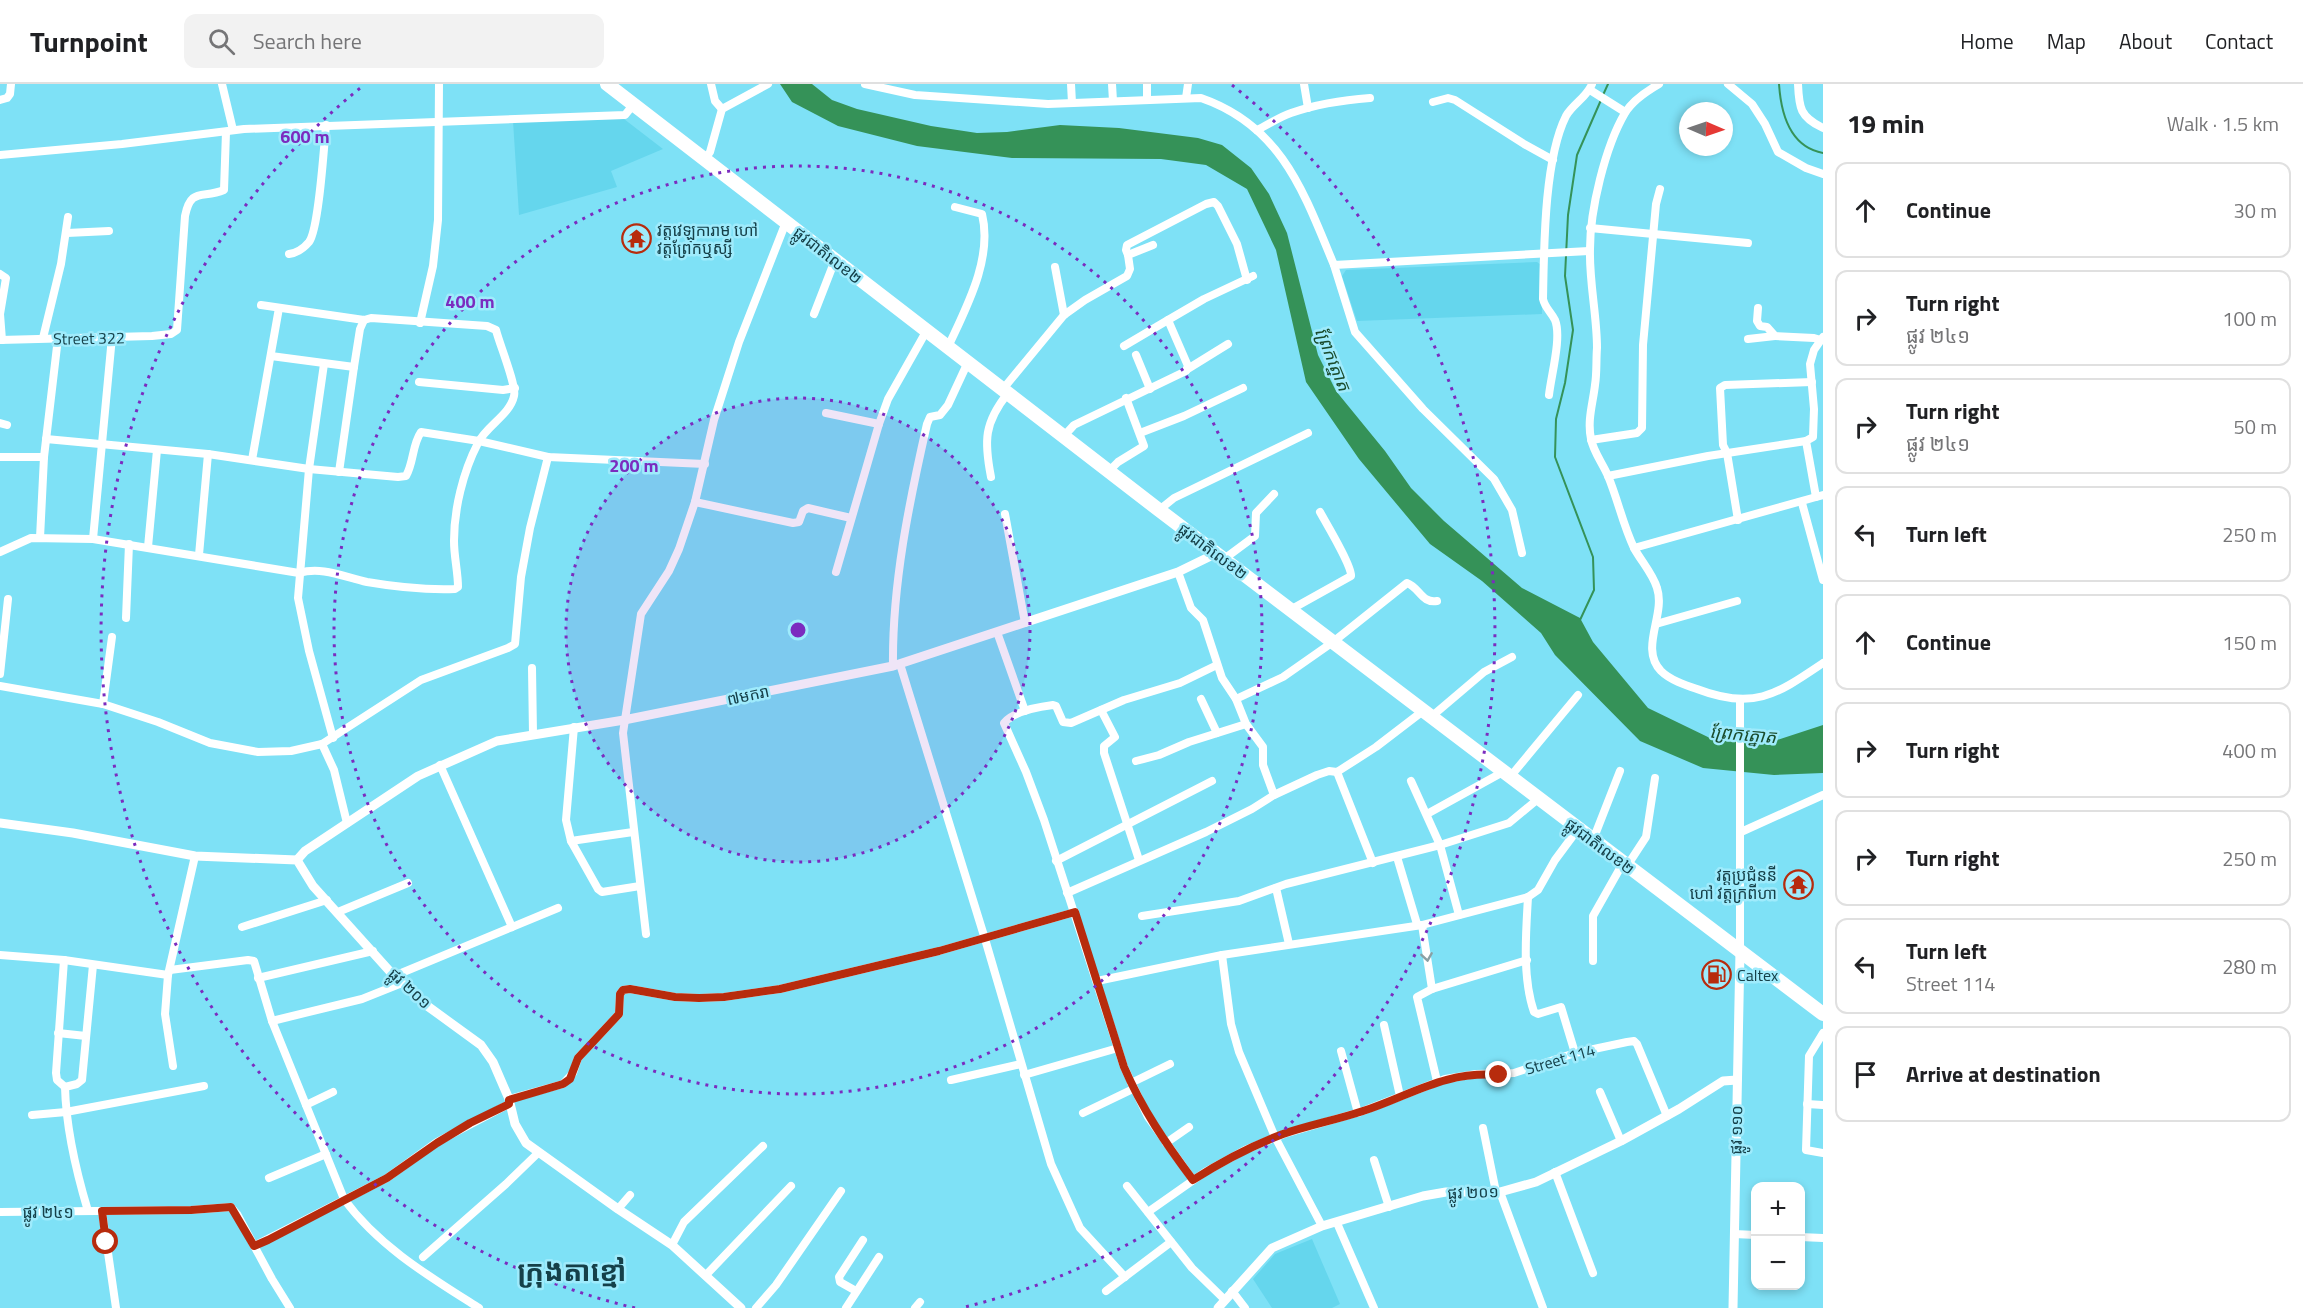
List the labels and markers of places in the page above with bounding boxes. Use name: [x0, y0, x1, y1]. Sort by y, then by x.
place label: វត្តវេឡុការាម ហៅ វត្តព្រែកឬស្សី: [657, 218, 758, 260]
temple icon: វត្តវេឡុការាម ហៅ វត្តព្រែកឬស្សី: [620, 223, 652, 255]
centre of rings: [788, 620, 808, 640]
place label: វត្តប្រជុំននី ហៅ វត្តក្រពីហា: [1690, 863, 1777, 905]
temple icon: វត្តប្រជុំននី ហៅ វត្តក្រពីហា: [1782, 868, 1814, 900]
fuel station icon: Caltex: [1700, 959, 1732, 991]
place label: Caltex: [1737, 963, 1778, 987]

